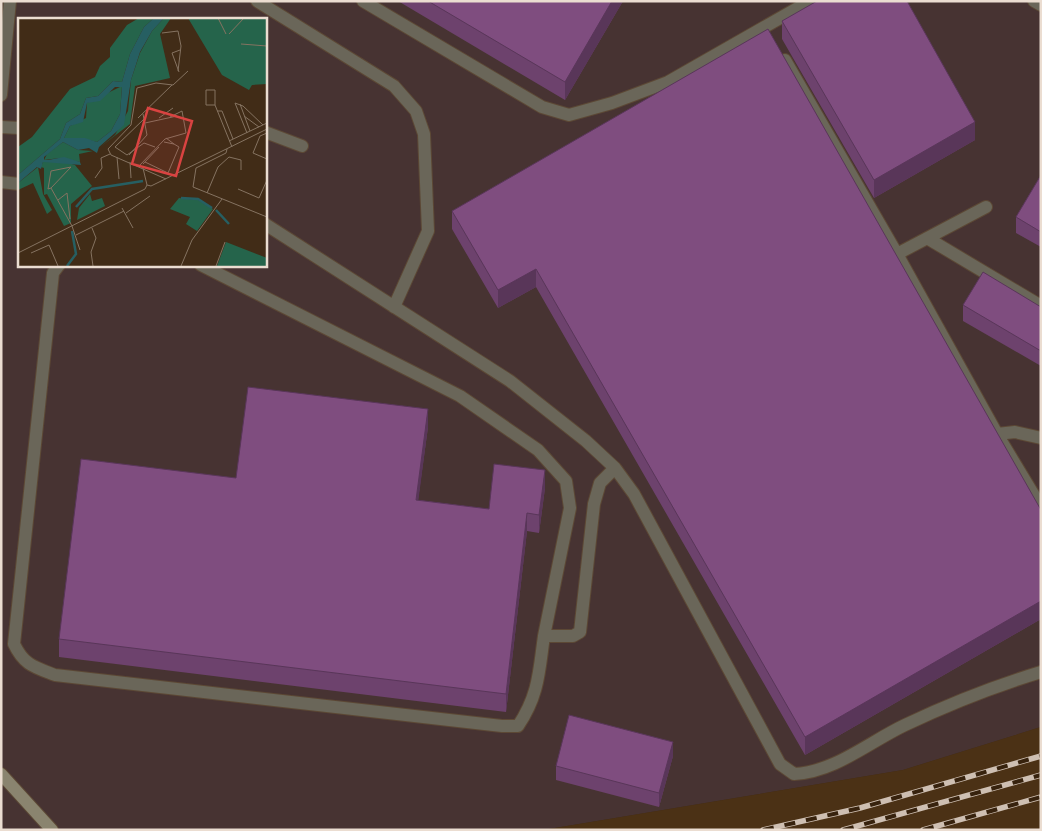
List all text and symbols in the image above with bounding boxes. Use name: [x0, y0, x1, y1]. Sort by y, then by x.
inset map: [18, 18, 266, 266]

